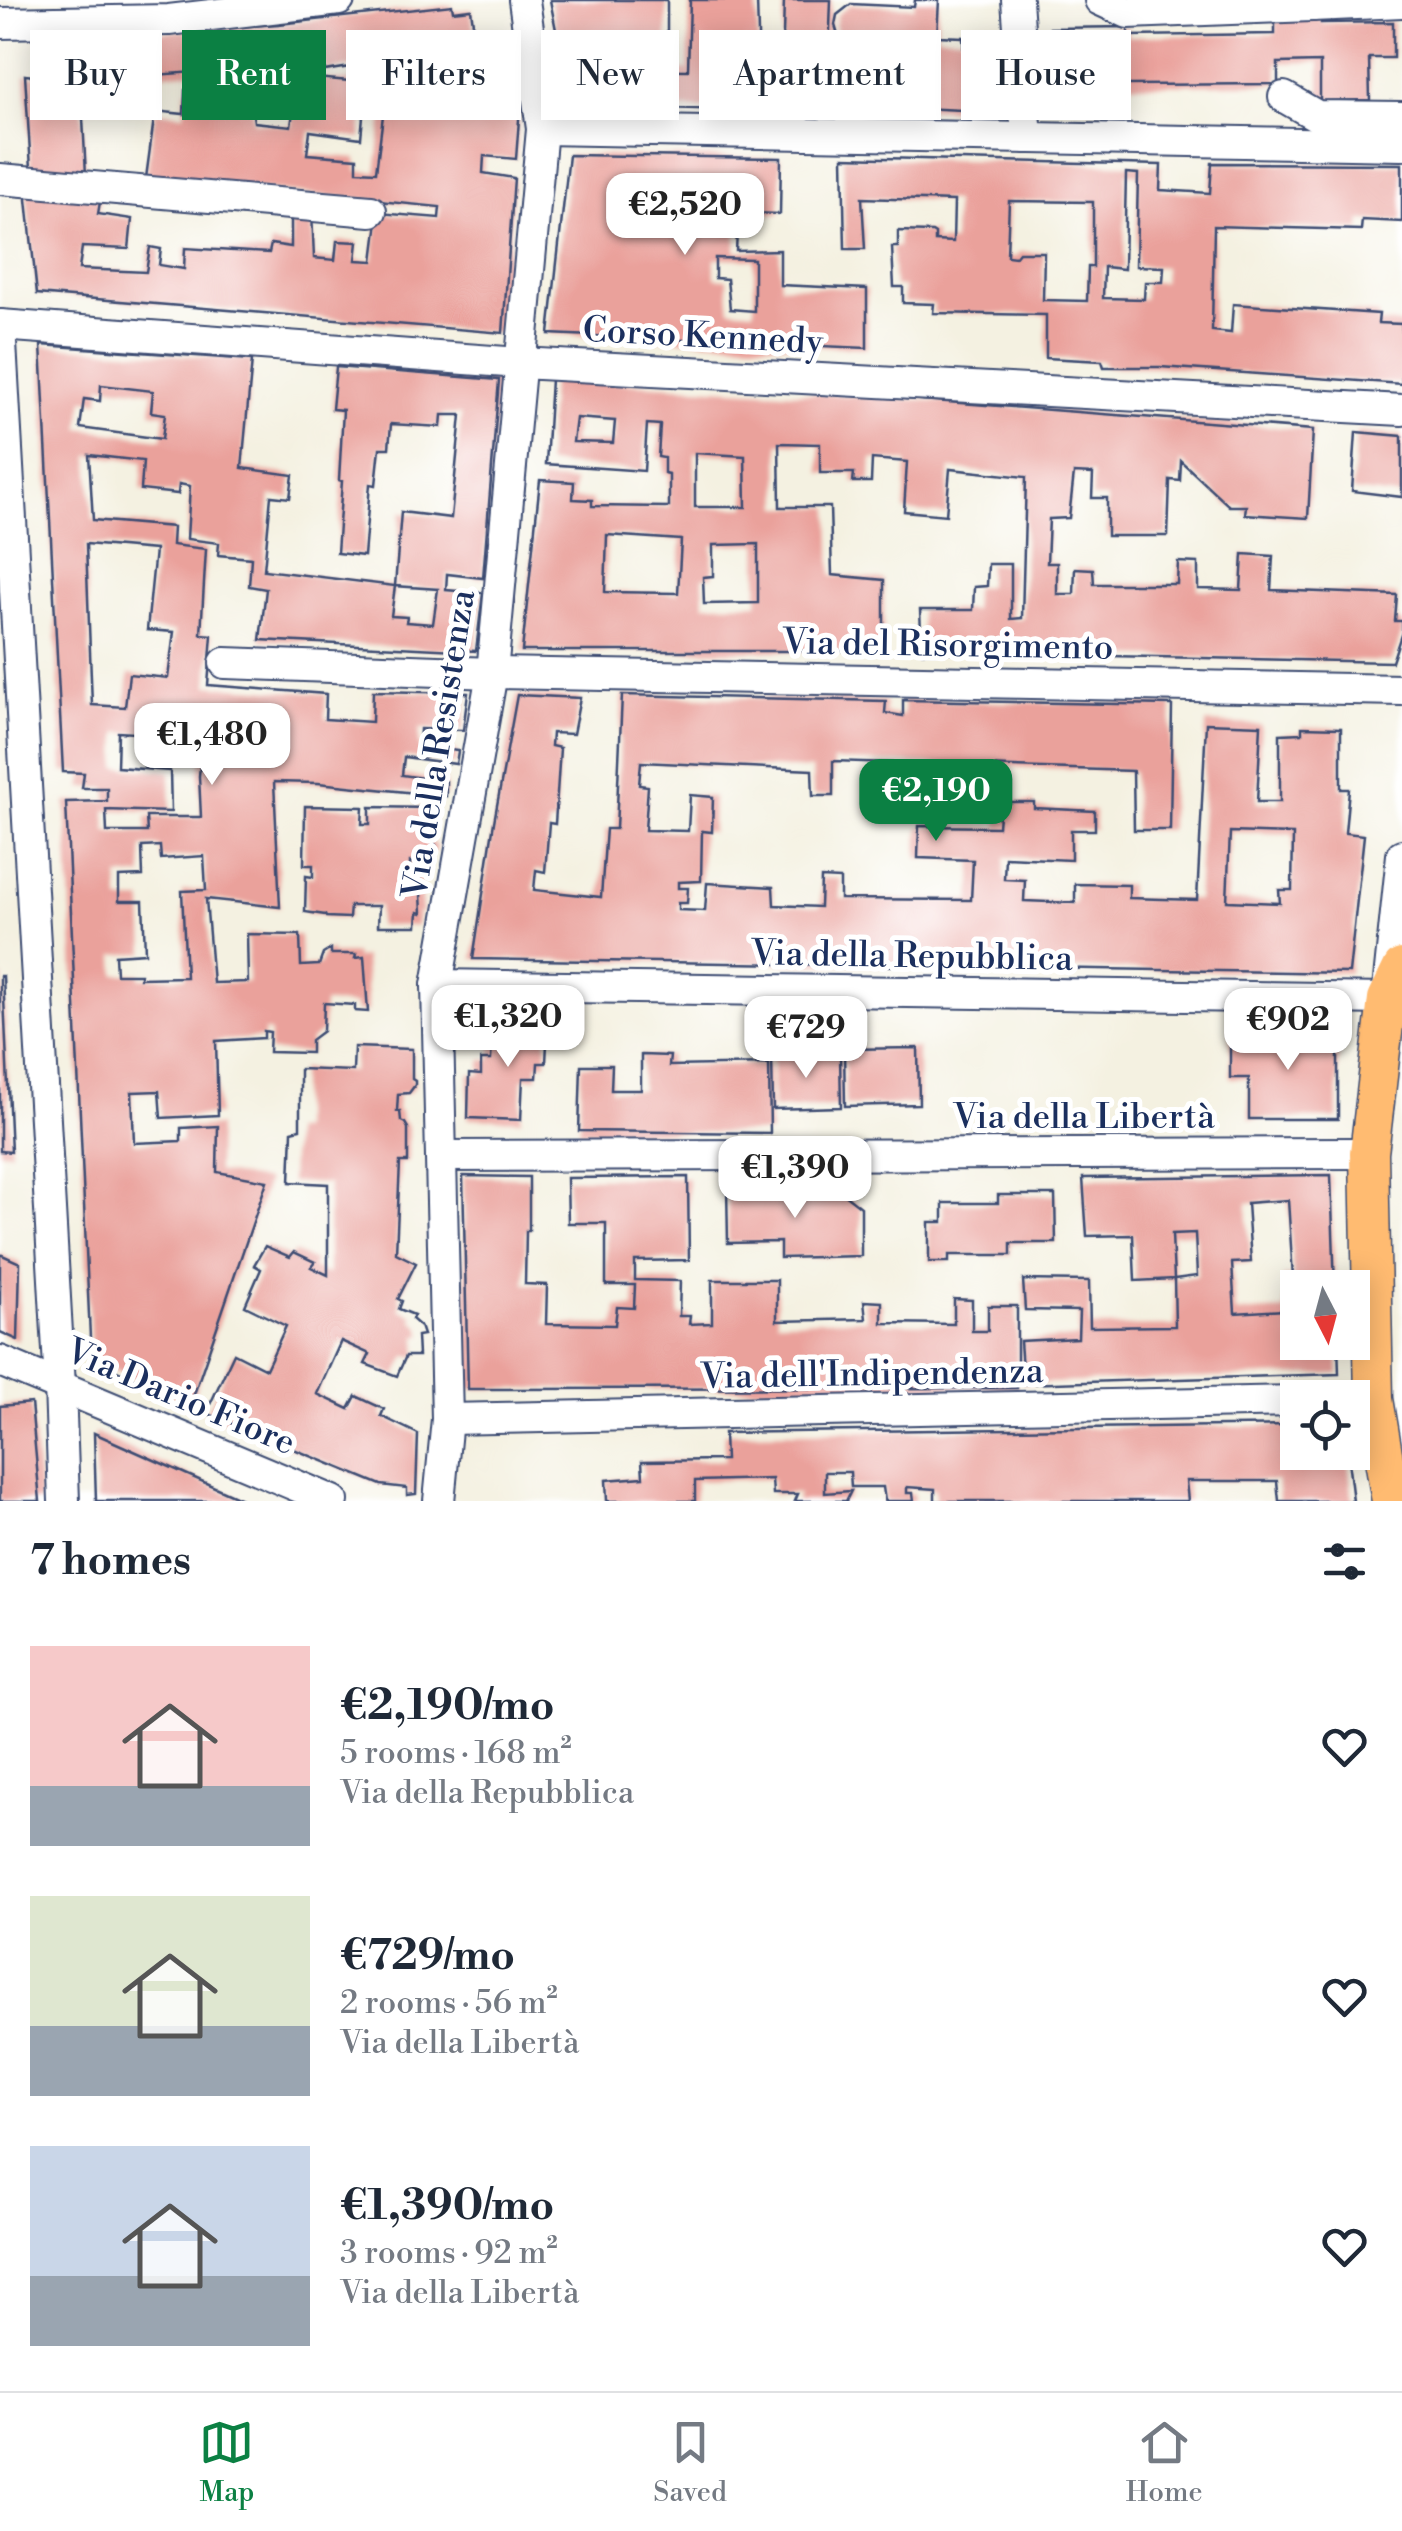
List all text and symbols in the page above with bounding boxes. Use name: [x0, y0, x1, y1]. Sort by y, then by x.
chip: Buy: [30, 30, 162, 120]
chip: Rent: [182, 30, 326, 120]
chip: Filters: [346, 30, 521, 120]
chip: New: [541, 30, 679, 120]
chip: Apartment: [699, 30, 941, 120]
chip: House: [961, 30, 1131, 120]
pin: €2,520: [604, 173, 766, 258]
text: €2,520: [628, 185, 742, 225]
street label: Corso Kennedy: [582, 309, 825, 364]
street label: Via della Resistenza: [394, 587, 485, 903]
street label: Via del Risorgimento: [781, 621, 1114, 670]
pin: €1,480: [131, 703, 293, 788]
text: €1,480: [156, 715, 268, 755]
pin: €2,190: [855, 759, 1017, 844]
text: €2,190: [881, 771, 991, 811]
street label: Via della Repubblica: [750, 932, 1073, 981]
pin: €1,320: [427, 985, 589, 1070]
pin: €902: [1229, 988, 1347, 1073]
pin: €729: [747, 996, 865, 1081]
text: €1,320: [454, 997, 562, 1037]
text: €902: [1246, 1000, 1330, 1040]
text: €729: [766, 1008, 846, 1048]
street label: Via della Libertà: [952, 1096, 1215, 1139]
pin: €1,390: [714, 1136, 876, 1221]
text: €1,390: [740, 1148, 850, 1188]
north arrow: [1280, 1270, 1370, 1360]
map controls: [1280, 1270, 1370, 1470]
street label: Via Dario Fiore: [58, 1329, 302, 1465]
street label: Via dell'Indipendenza: [699, 1350, 1044, 1399]
button: locate: [1280, 1380, 1370, 1470]
icon: filters: [1317, 1534, 1372, 1589]
text: 7 homes: [30, 1535, 191, 1588]
text: €2,190/mo: [340, 1680, 554, 1733]
icon: home: [110, 1686, 230, 1806]
icon: heart: [1317, 1719, 1372, 1774]
text: 5 rooms · 168 m²: [340, 1733, 572, 1773]
text: Via della Repubblica: [340, 1773, 634, 1813]
text: €729/mo: [340, 1930, 515, 1983]
icon: home: [110, 1936, 230, 2056]
icon: heart: [1317, 1969, 1372, 2024]
text: 2 rooms · 56 m²: [340, 1983, 558, 2023]
text: Via della Libertà: [340, 2023, 579, 2063]
text: €1,390/mo: [340, 2180, 554, 2233]
icon: home: [110, 2186, 230, 2306]
icon: heart: [1317, 2219, 1372, 2274]
text: 3 rooms · 92 m²: [340, 2233, 558, 2273]
text: Via della Libertà: [340, 2273, 579, 2313]
tab: Map: [199, 2415, 255, 2510]
tab: Saved: [653, 2415, 727, 2510]
tab: Home: [1126, 2415, 1203, 2510]

